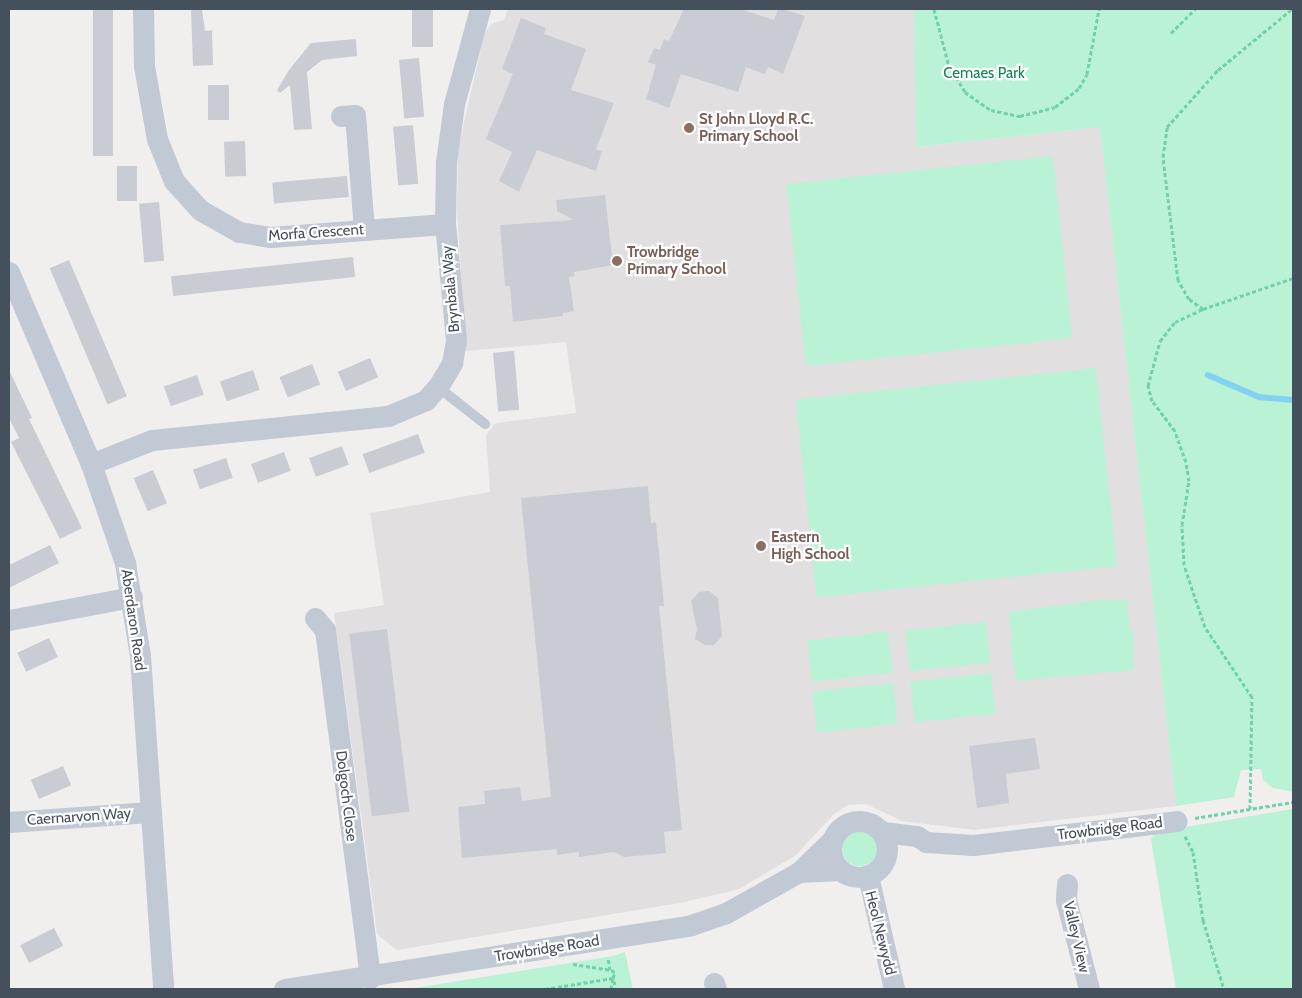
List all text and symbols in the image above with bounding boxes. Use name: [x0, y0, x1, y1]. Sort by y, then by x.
park label: Cemaes Park: [943, 65, 1025, 83]
place label: St John Lloyd R.C. Primary School: [699, 110, 813, 145]
marker: St John Lloyd R.C. Primary School: [683, 122, 695, 134]
street label: Morfa Crescent: [268, 221, 364, 245]
place label: Trowbridge Primary School: [627, 243, 726, 278]
street label: Brynbala Way: [438, 245, 464, 333]
marker: Trowbridge Primary School: [611, 255, 623, 267]
place label: Eastern High School: [771, 528, 849, 563]
marker: Eastern High School: [755, 540, 767, 552]
street label: Aberdaron Road: [117, 568, 149, 672]
street label: Dolgoch Close: [331, 750, 361, 842]
street label: Caernarvon Way: [26, 804, 132, 830]
street label: Trowbridge Road: [1056, 814, 1164, 844]
street label: Heol Newydd: [861, 889, 899, 977]
street label: Valley View: [1059, 899, 1093, 975]
street label: Trowbridge Road: [493, 932, 601, 966]

